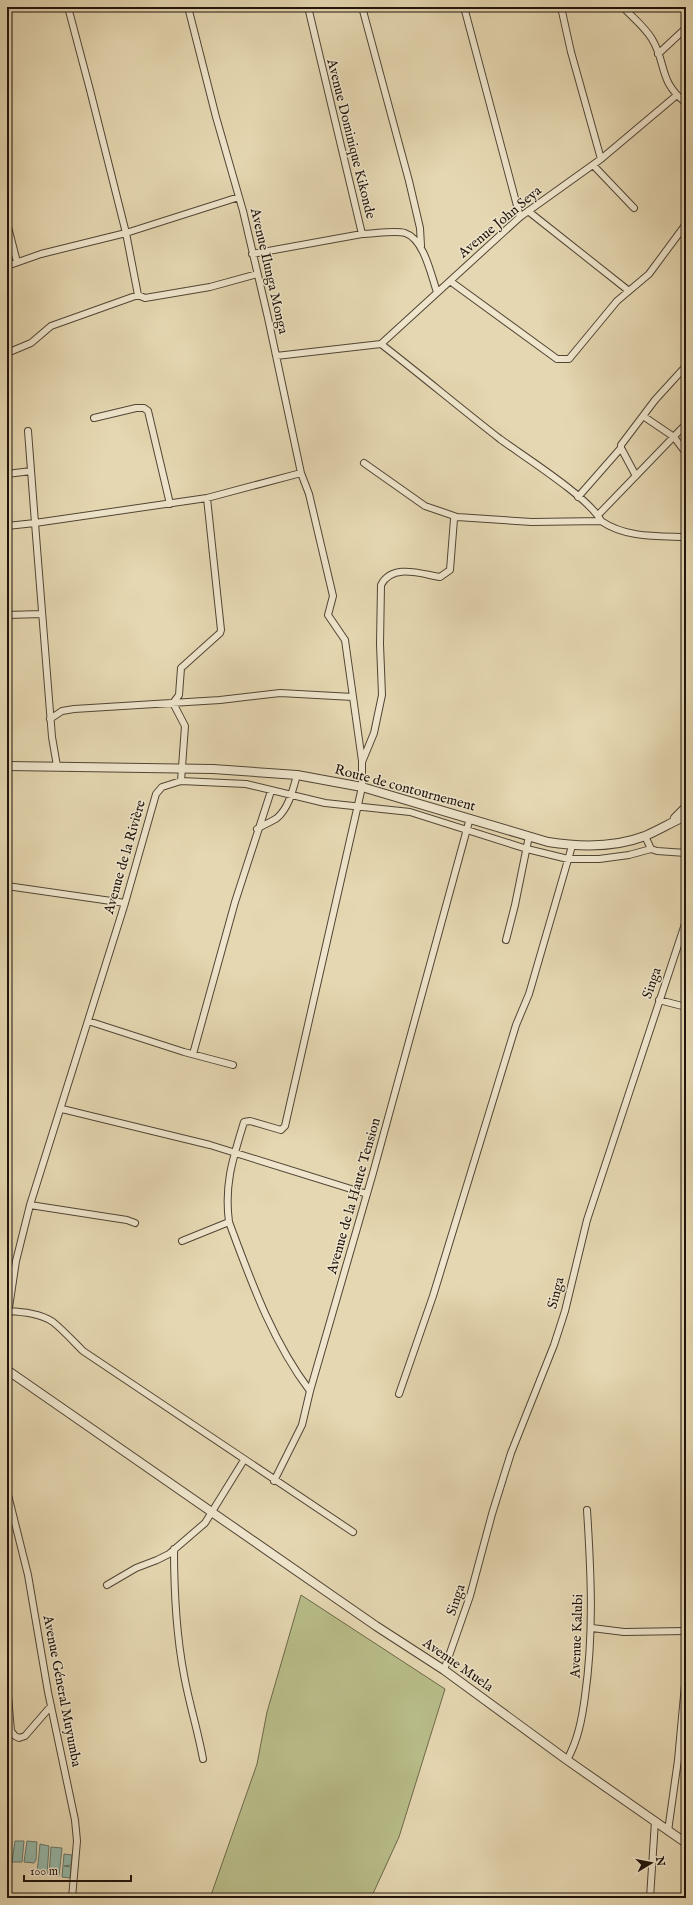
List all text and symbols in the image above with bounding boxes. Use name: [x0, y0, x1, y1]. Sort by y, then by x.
street label: Avenue Dominique Kikonde: [322, 56, 380, 221]
street label: Avenue John Seya: [454, 181, 546, 263]
street label: Avenue Ilunga Monga: [246, 205, 292, 337]
street label: Route de contournement: [332, 760, 478, 816]
street label: Avenue de la Rivière: [100, 797, 150, 917]
street label: Singa: [638, 964, 666, 1001]
street label: Avenue de la Haute Tension: [323, 1115, 385, 1277]
street label: Singa: [543, 1274, 569, 1311]
street label: Singa: [442, 1581, 470, 1618]
street label: Avenue Kalubi: [567, 1593, 587, 1679]
street label: Avenue Géneral Muyumba: [38, 1613, 86, 1769]
street label: Avenue Muela: [418, 1633, 498, 1697]
north arrow: [631, 1843, 671, 1883]
text: N: [652, 1855, 668, 1868]
scale bar: [24, 1857, 131, 1883]
text: 100 m: [30, 1864, 58, 1879]

